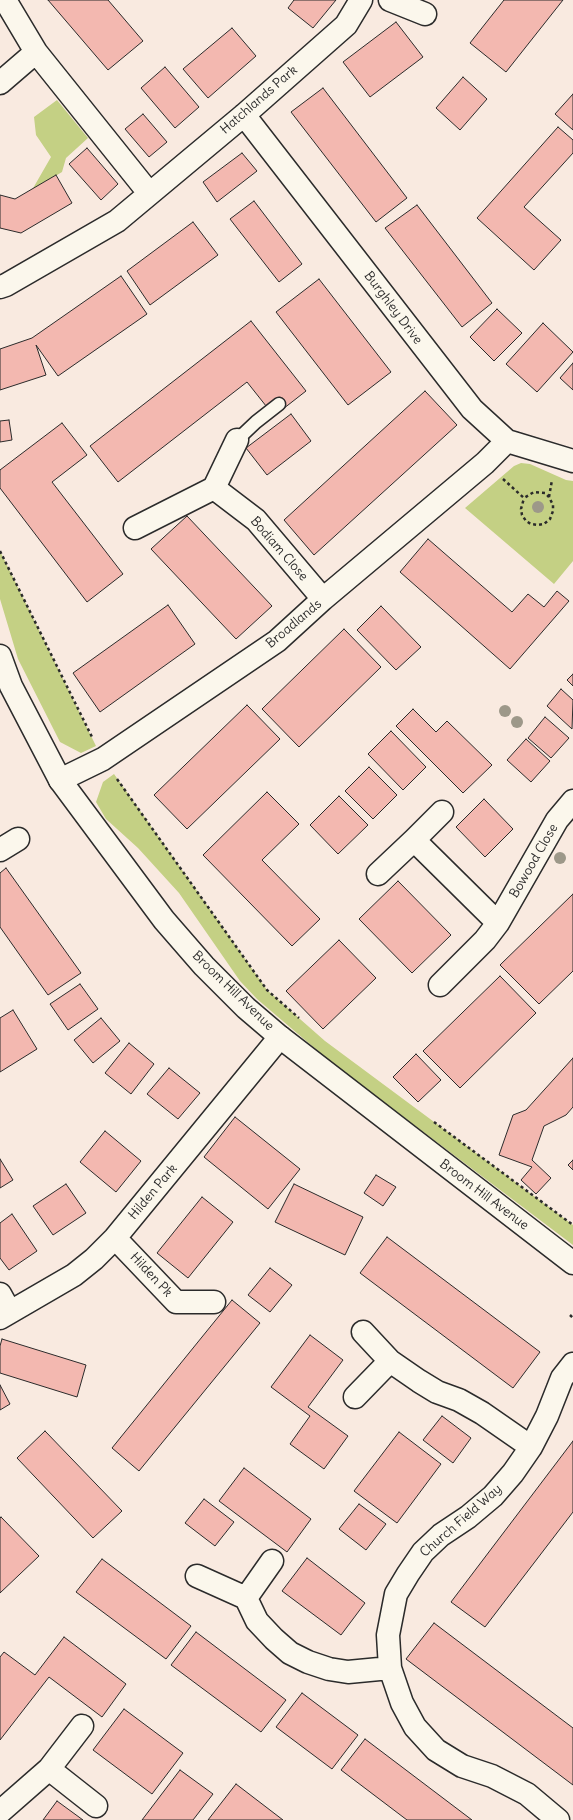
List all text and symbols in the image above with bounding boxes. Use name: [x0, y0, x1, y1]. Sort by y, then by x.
street label: Hatchlands Park: [217, 62, 301, 138]
street label: Burghley Drive: [361, 268, 425, 348]
street label: Bodiam Close: [247, 514, 311, 584]
street label: Broadlands: [263, 596, 325, 652]
street label: Bowood Close: [506, 821, 562, 901]
street label: Broom Hill Avenue: [189, 948, 277, 1034]
street label: Broom Hill Avenue: [436, 1156, 532, 1234]
street label: Hilden Park: [125, 1161, 181, 1223]
street label: Hilden Pk: [127, 1250, 175, 1300]
street label: Church Field Way: [417, 1481, 505, 1561]

